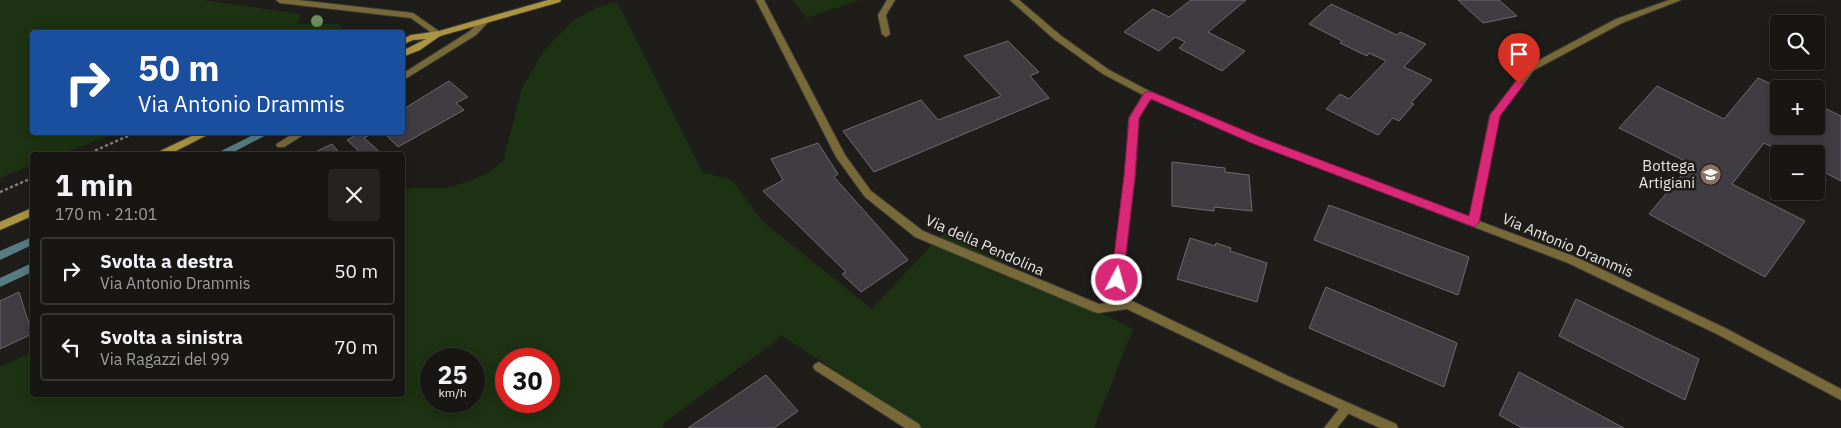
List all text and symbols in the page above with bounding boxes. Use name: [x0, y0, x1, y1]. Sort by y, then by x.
map controls: [1770, 15, 1825, 200]
button: search: [1770, 15, 1825, 70]
pin: [1498, 33, 1540, 84]
icon: arrive: [1505, 40, 1533, 68]
text: 50 m: [138, 45, 220, 91]
icon: right: [55, 50, 120, 115]
button: +: [1770, 80, 1825, 135]
text: Via Antonio Drammis: [138, 89, 345, 118]
button: −: [1770, 145, 1825, 200]
place label: Bottega Artigiani: [1639, 156, 1695, 192]
school or university icon: Bottega Artigiani: [1699, 162, 1723, 186]
text: 1 min: [55, 165, 133, 204]
button: close: [328, 169, 380, 221]
text: 170 m · 21:01: [55, 204, 157, 224]
street label: Via Antonio Drammis: [1499, 209, 1637, 281]
street label: Via della Pendolina: [923, 210, 1047, 280]
text: Svolta a destra: [100, 249, 233, 273]
position arrow: [1090, 253, 1142, 305]
icon: right: [57, 257, 85, 285]
text: 50 m: [334, 259, 378, 283]
text: Via Antonio Drammis: [100, 273, 251, 293]
text: Svolta a sinistra: [100, 325, 243, 349]
icon: left: [57, 333, 85, 361]
text: 70 m: [334, 335, 378, 359]
speed limit sign: 30: [495, 348, 560, 413]
text: Via Ragazzi del 99: [100, 349, 230, 369]
text: 25: [437, 358, 468, 391]
text: km/h: [438, 385, 467, 400]

